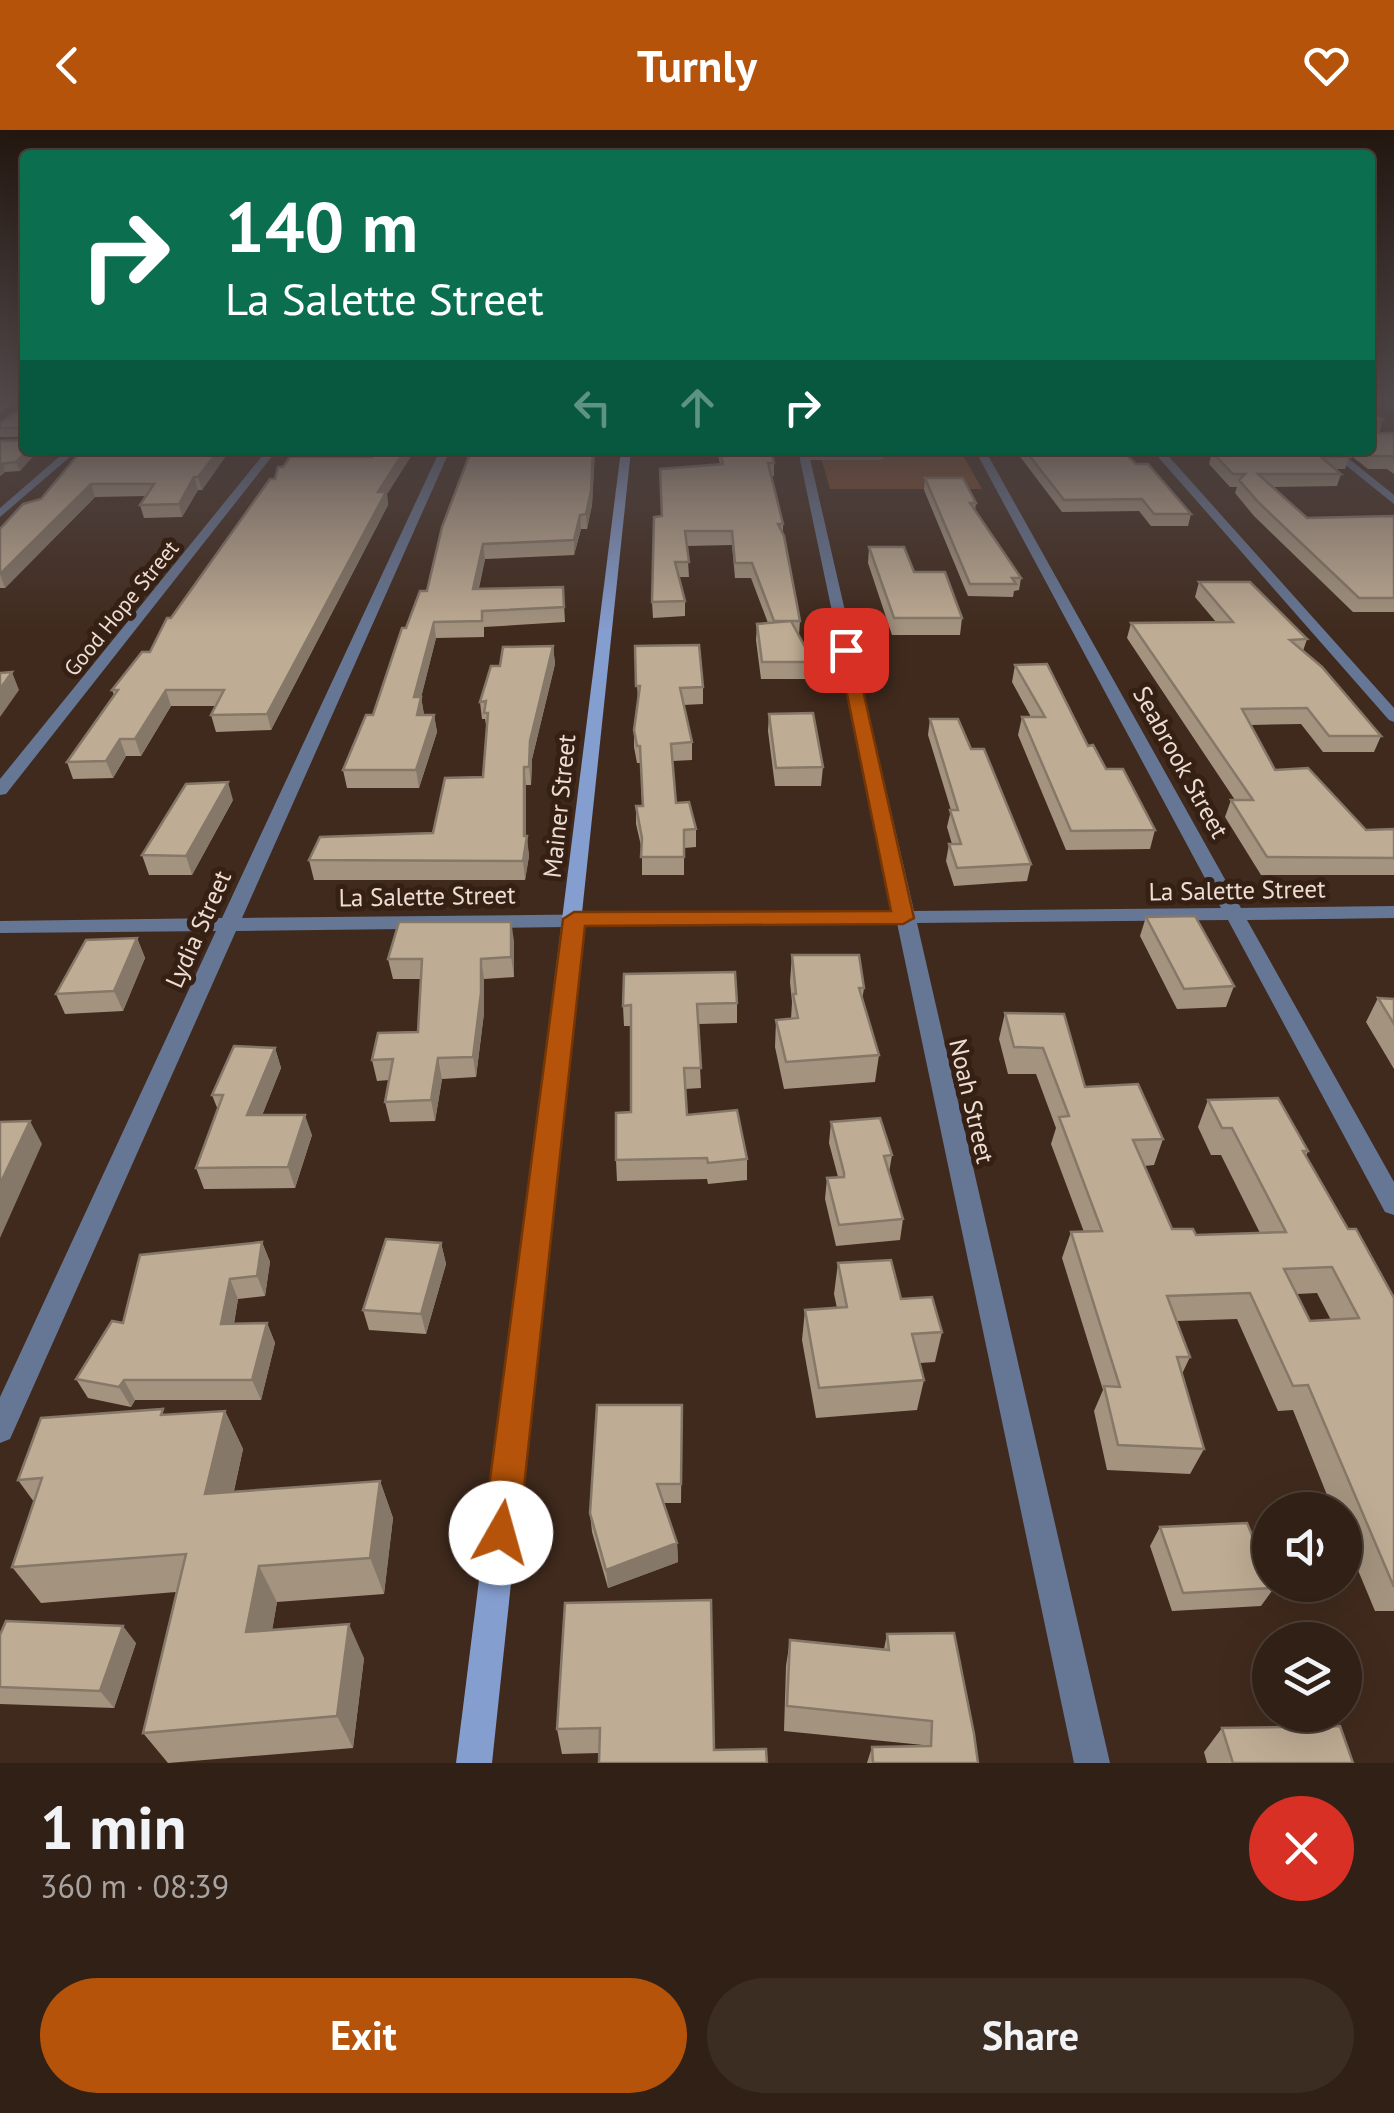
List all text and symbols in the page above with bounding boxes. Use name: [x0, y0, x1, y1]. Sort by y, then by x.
text: Turnly: [637, 36, 757, 94]
icon: back: [40, 38, 95, 93]
icon: heart: [1299, 38, 1354, 93]
text: 140 m: [225, 181, 418, 271]
icon: right: [60, 190, 190, 320]
text: La Salette Street: [225, 269, 544, 327]
icon: left: [565, 380, 620, 435]
icon: ahead: [670, 380, 725, 435]
icon: right: [775, 380, 830, 435]
street label: Good Hope Street: [58, 534, 185, 682]
pin: [804, 608, 889, 693]
icon: arrive: [819, 623, 874, 678]
street label: Seabrook Street: [1126, 680, 1236, 844]
street label: Mainer Street: [536, 732, 583, 879]
street label: Lydia Street: [158, 865, 238, 993]
street label: La Salette Street: [1148, 872, 1326, 908]
street label: La Salette Street: [338, 878, 516, 914]
street label: Noah Street: [942, 1036, 1002, 1167]
position arrow: [449, 1481, 553, 1585]
map controls: [1252, 1492, 1362, 1732]
button: sound: [1252, 1492, 1362, 1602]
button: layers: [1252, 1622, 1362, 1732]
text: 1 min: [40, 1788, 186, 1866]
button: close: [1249, 1796, 1354, 1901]
text: 360 m · 08:39: [40, 1865, 229, 1907]
button: Exit: [40, 1978, 687, 2093]
button: Share: [707, 1978, 1354, 2093]

